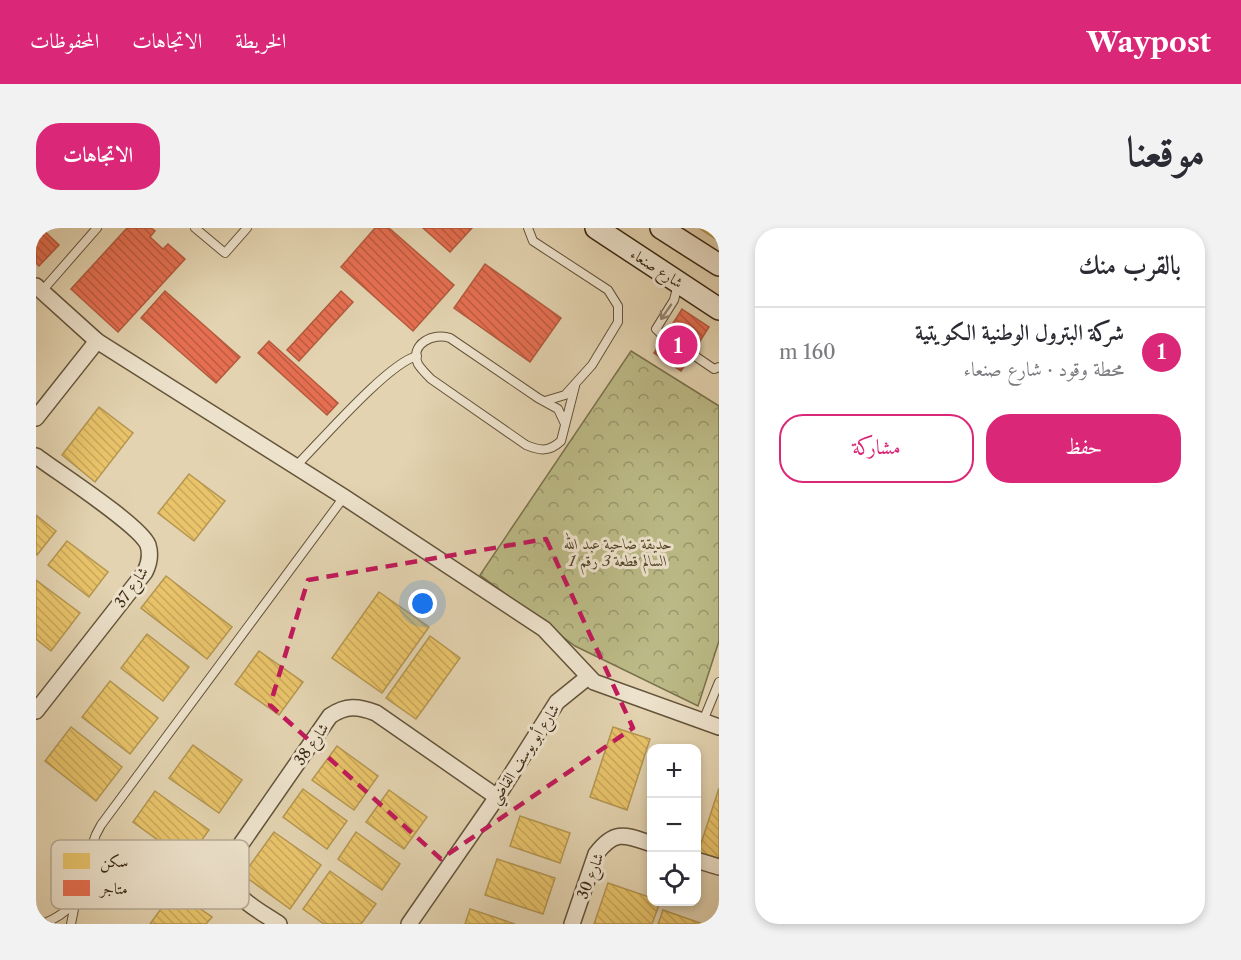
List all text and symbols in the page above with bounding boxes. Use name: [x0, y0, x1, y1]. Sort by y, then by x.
text: Waypost: [1087, 25, 1211, 59]
text: المحفوظات: [30, 28, 99, 53]
text: الاتجاهات: [132, 28, 202, 53]
text: الخريطة: [235, 28, 286, 53]
button: الاتجاهات: [36, 123, 160, 190]
text: موقعنا: [1127, 125, 1205, 177]
street label: شارع صنعاء: [625, 244, 687, 295]
text: بالقرب منك: [1078, 249, 1181, 281]
one-way arrow: [660, 303, 672, 319]
text: شركة البترول الوطنية الكويتية: [915, 319, 1124, 346]
pin: 1: [658, 322, 698, 368]
text: 160 m: [779, 340, 836, 364]
text: 1: [1157, 340, 1166, 364]
text: محطة وقود · شارع صنعاء: [963, 357, 1124, 381]
button: مشاركة: [779, 414, 974, 483]
button: حفظ: [986, 414, 1181, 483]
park label: حديقة ضاحية عبد الله السالم قطعة 3 رقم 1: [564, 532, 672, 575]
street label: شارع 37: [110, 563, 155, 613]
your location: [408, 589, 437, 618]
street label: شارع أبو يوسف القاضي: [484, 700, 568, 810]
street label: شارع 38: [290, 719, 336, 771]
map controls: [647, 744, 701, 906]
button: +: [647, 744, 701, 798]
button: −: [647, 798, 701, 852]
legend: [51, 840, 249, 909]
street label: شارع 30: [573, 850, 611, 903]
text: سكن: [100, 851, 128, 873]
button: locate: [647, 852, 701, 906]
text: متاجر: [98, 878, 128, 899]

